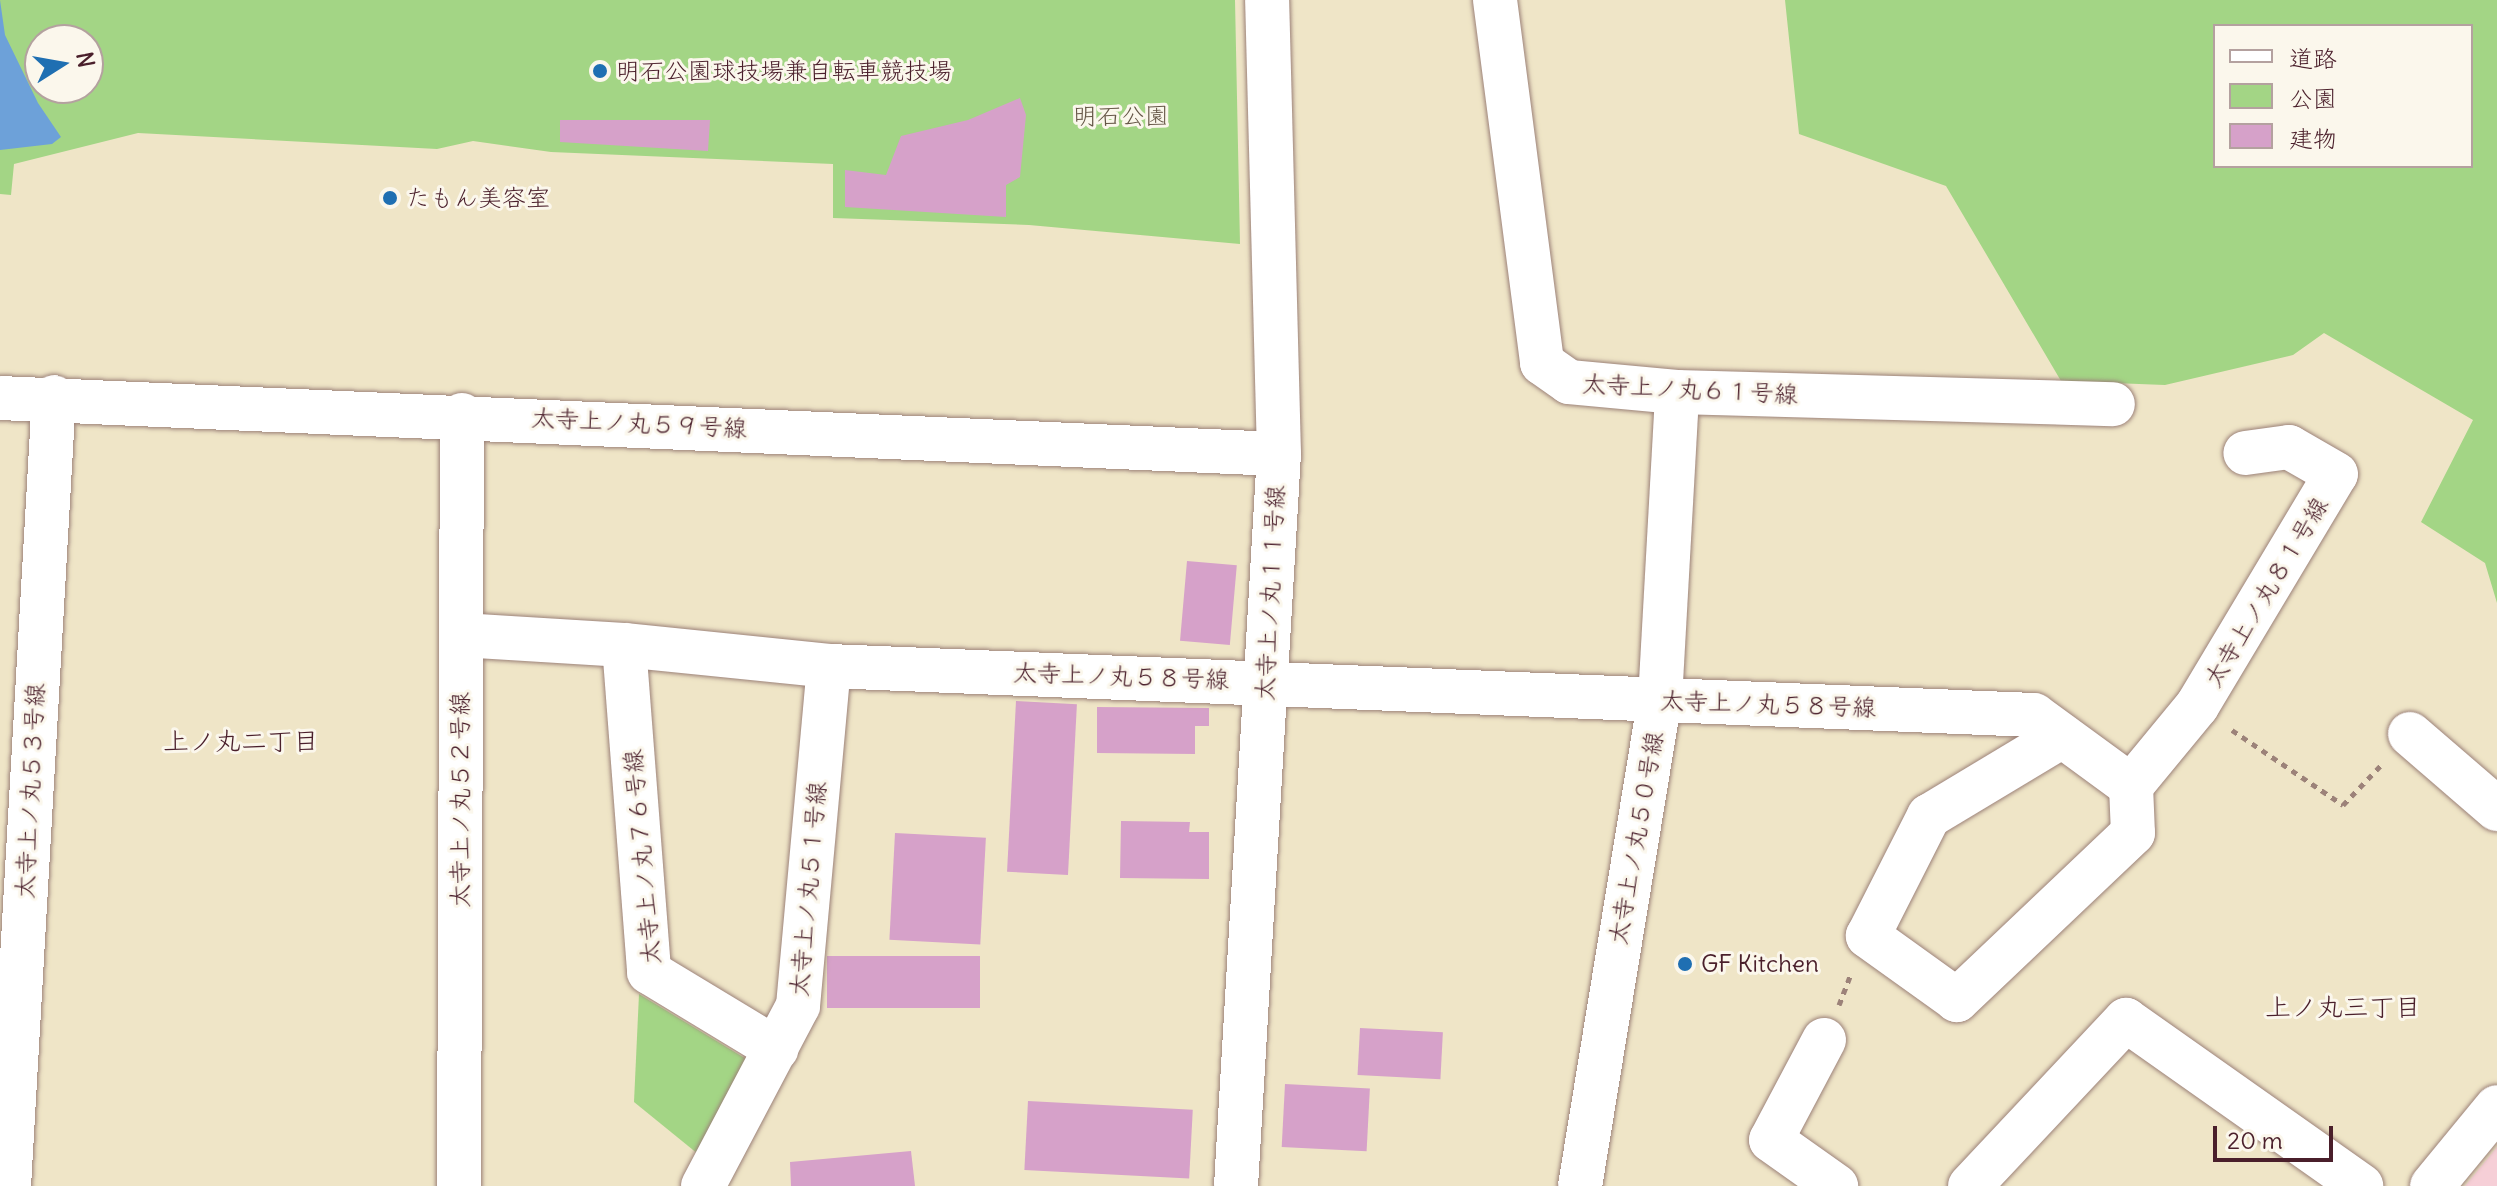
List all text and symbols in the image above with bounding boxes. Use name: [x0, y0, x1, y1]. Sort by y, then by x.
north arrow: [24, 24, 104, 104]
legend: [2213, 24, 2473, 168]
text: 道路: [2289, 43, 2337, 73]
text: N: [70, 50, 101, 70]
place label: 明石公園球技場兼自転車競技場: [616, 57, 952, 85]
marker: 明石公園球技場兼自転車競技場: [591, 62, 609, 80]
text: 公園: [2289, 83, 2337, 113]
park label: 明石公園: [1073, 102, 1169, 130]
text: 建物: [2289, 123, 2337, 153]
place label: たもん美容室: [406, 184, 550, 212]
marker: たもん美容室: [381, 189, 399, 207]
street label: 太寺上ノ丸６１号線: [1581, 369, 1799, 409]
street label: 太寺上ノ丸５９号線: [530, 403, 748, 443]
street label: 太寺上ノ丸１１号線: [1250, 484, 1290, 702]
street label: 太寺上ノ丸８１号線: [2198, 492, 2334, 692]
street label: 太寺上ノ丸５８号線: [1013, 658, 1229, 694]
street label: 太寺上ノ丸５３号線: [10, 682, 50, 900]
street label: 太寺上ノ丸５８号線: [1660, 686, 1876, 722]
street label: 太寺上ノ丸５２号線: [446, 692, 474, 908]
district label: 上ノ丸二丁目: [163, 725, 319, 757]
street label: 太寺上ノ丸５０号線: [1603, 729, 1669, 947]
street label: 太寺上ノ丸７６号線: [618, 748, 666, 966]
street label: 太寺上ノ丸５１号線: [784, 780, 832, 998]
place label: GF Kitchen: [1701, 950, 1819, 978]
marker: GF Kitchen: [1676, 955, 1694, 973]
district label: 上ノ丸三丁目: [2265, 991, 2421, 1023]
scale bar: [2217, 1110, 2337, 1160]
text: 20 m: [2227, 1125, 2283, 1155]

